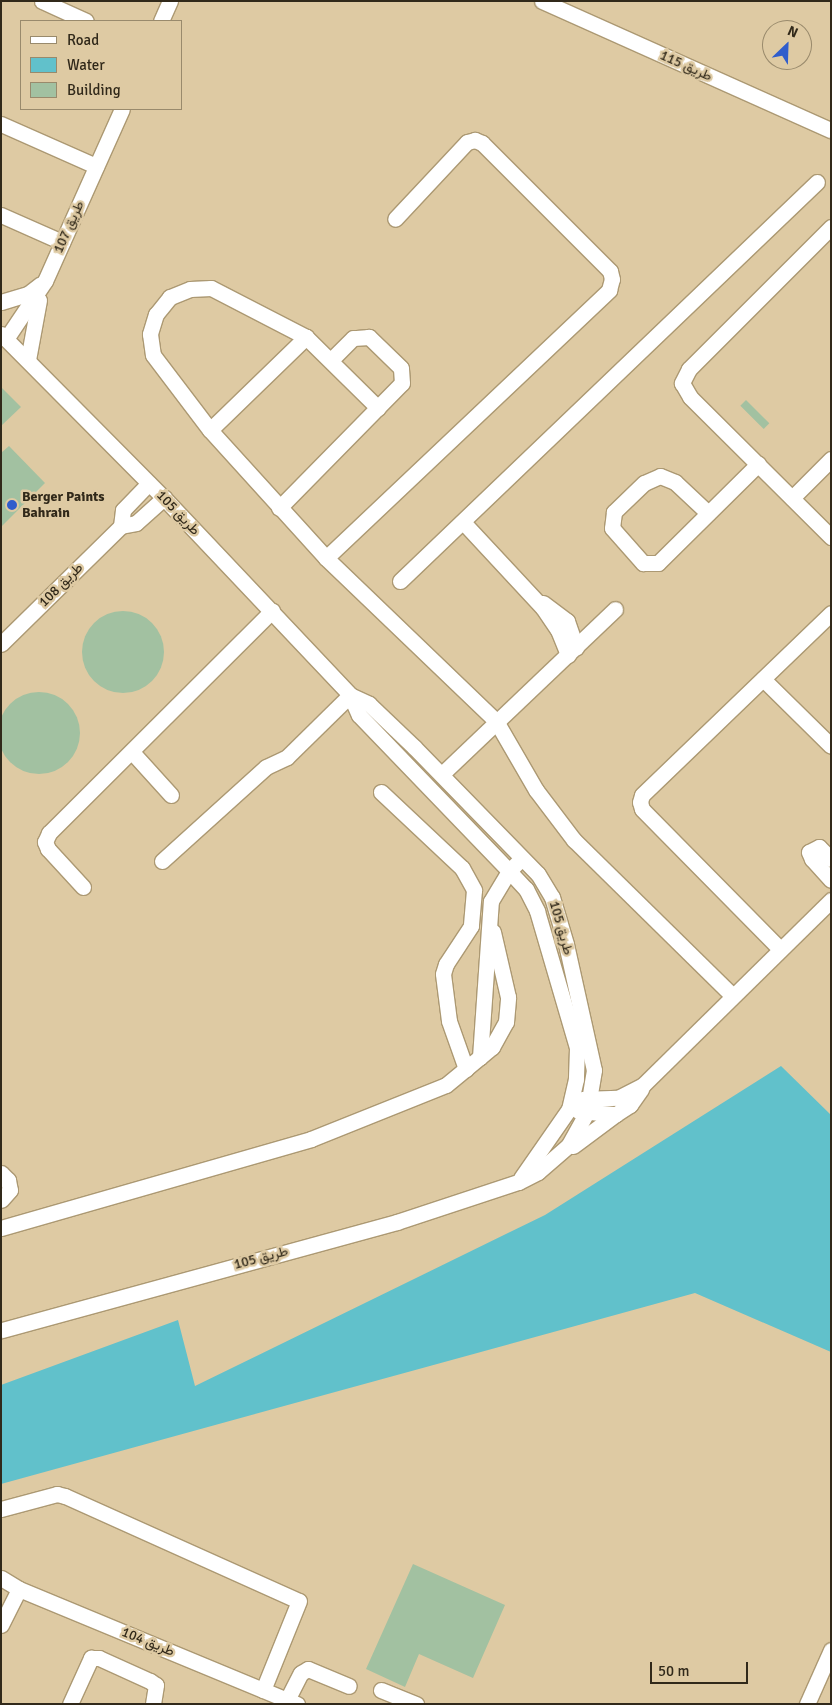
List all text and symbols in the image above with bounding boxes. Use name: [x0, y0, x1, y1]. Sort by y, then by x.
legend: [20, 20, 182, 110]
north arrow: [762, 20, 812, 70]
text: N: [785, 22, 801, 42]
text: Road: [67, 31, 99, 49]
street label: طريق 115: [657, 47, 715, 85]
text: Water: [67, 56, 105, 74]
text: Building: [67, 81, 121, 99]
street label: طريق 107: [50, 198, 88, 256]
street label: طريق 105: [153, 487, 203, 539]
place label: Berger Paints Bahrain: [22, 489, 105, 522]
marker: Berger Paints Bahrain: [6, 499, 18, 511]
street label: طريق 108: [35, 559, 87, 611]
street label: طريق 105: [545, 899, 577, 957]
street label: طريق 105: [232, 1243, 290, 1273]
street label: طريق 104: [119, 1624, 177, 1660]
scale bar: [652, 1652, 750, 1684]
text: 50 m: [658, 1662, 689, 1680]

